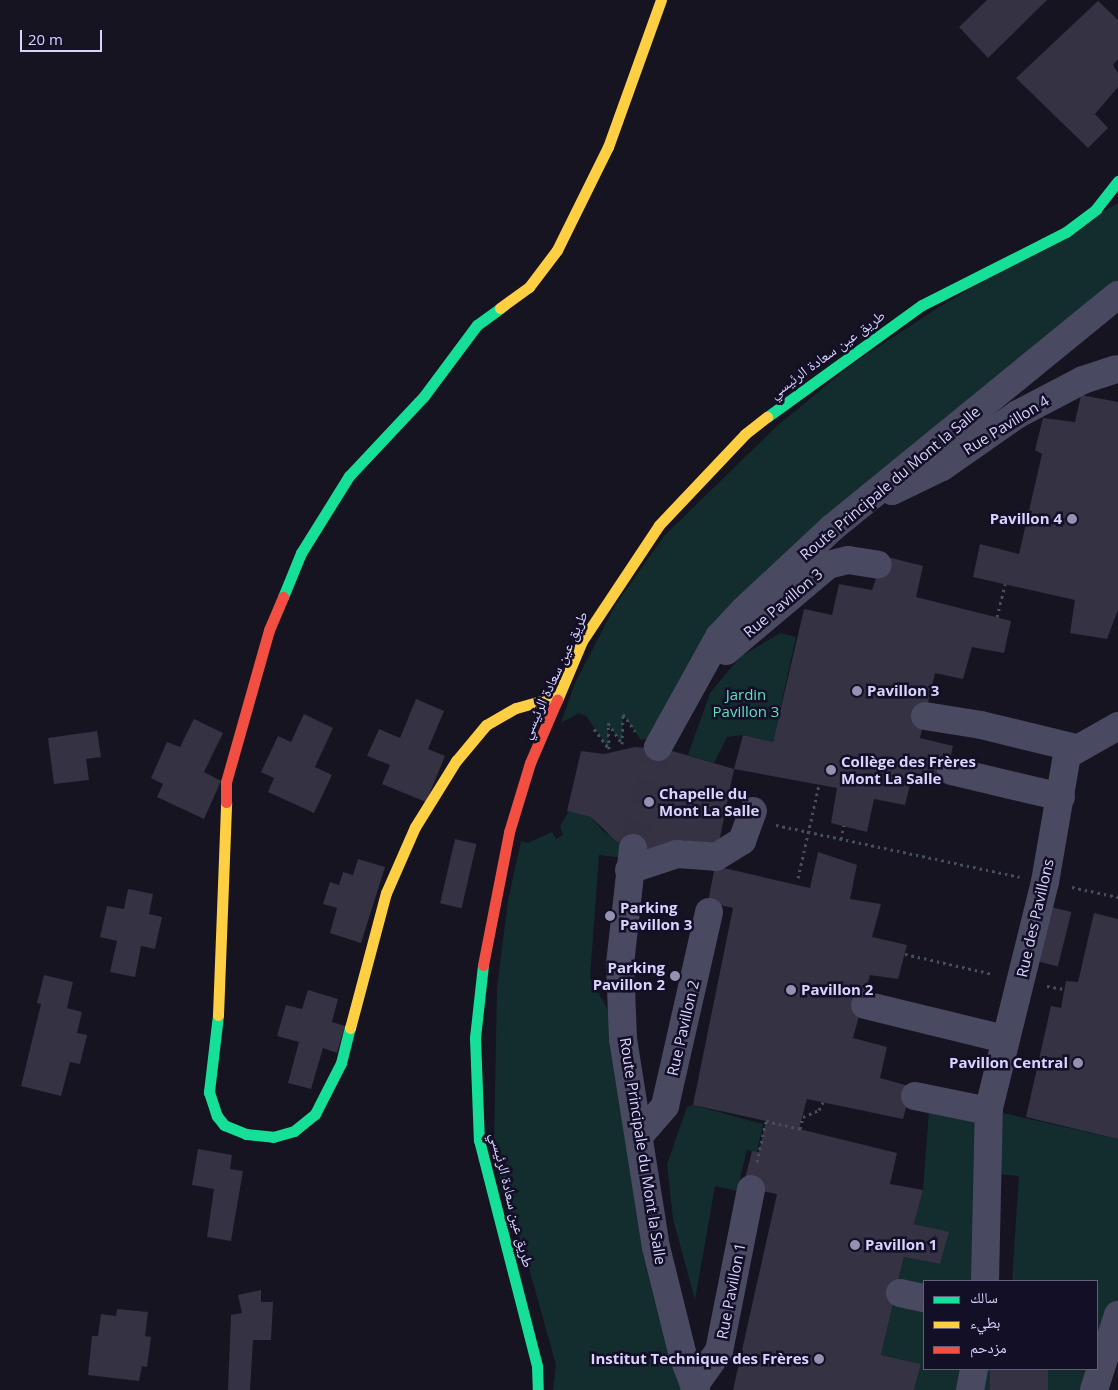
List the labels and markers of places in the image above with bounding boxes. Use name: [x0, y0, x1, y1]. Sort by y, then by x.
place label: Pavillon 4: [990, 510, 1062, 528]
marker: Pavillon 4: [1066, 513, 1078, 525]
place label: Pavillon 3: [867, 682, 939, 700]
marker: Pavillon 3: [851, 685, 863, 697]
place label: Collège des Frères Mont La Salle: [841, 752, 976, 787]
marker: Collège des Frères Mont La Salle: [825, 764, 837, 776]
place label: Chapelle du Mont La Salle: [659, 784, 759, 819]
marker: Chapelle du Mont La Salle: [643, 796, 655, 808]
place label: Parking Pavillon 3: [620, 898, 692, 933]
marker: Parking Pavillon 3: [604, 910, 616, 922]
place label: Parking Pavillon 2: [593, 958, 665, 993]
marker: Parking Pavillon 2: [669, 970, 681, 982]
place label: Pavillon 2: [801, 981, 873, 999]
marker: Pavillon 2: [785, 984, 797, 996]
place label: Pavillon Central: [949, 1054, 1068, 1072]
marker: Pavillon Central: [1072, 1057, 1084, 1069]
place label: Pavillon 1: [865, 1236, 937, 1254]
marker: Pavillon 1: [849, 1239, 861, 1251]
place label: Institut Technique des Frères: [590, 1350, 809, 1368]
marker: Institut Technique des Frères: [813, 1353, 825, 1365]

